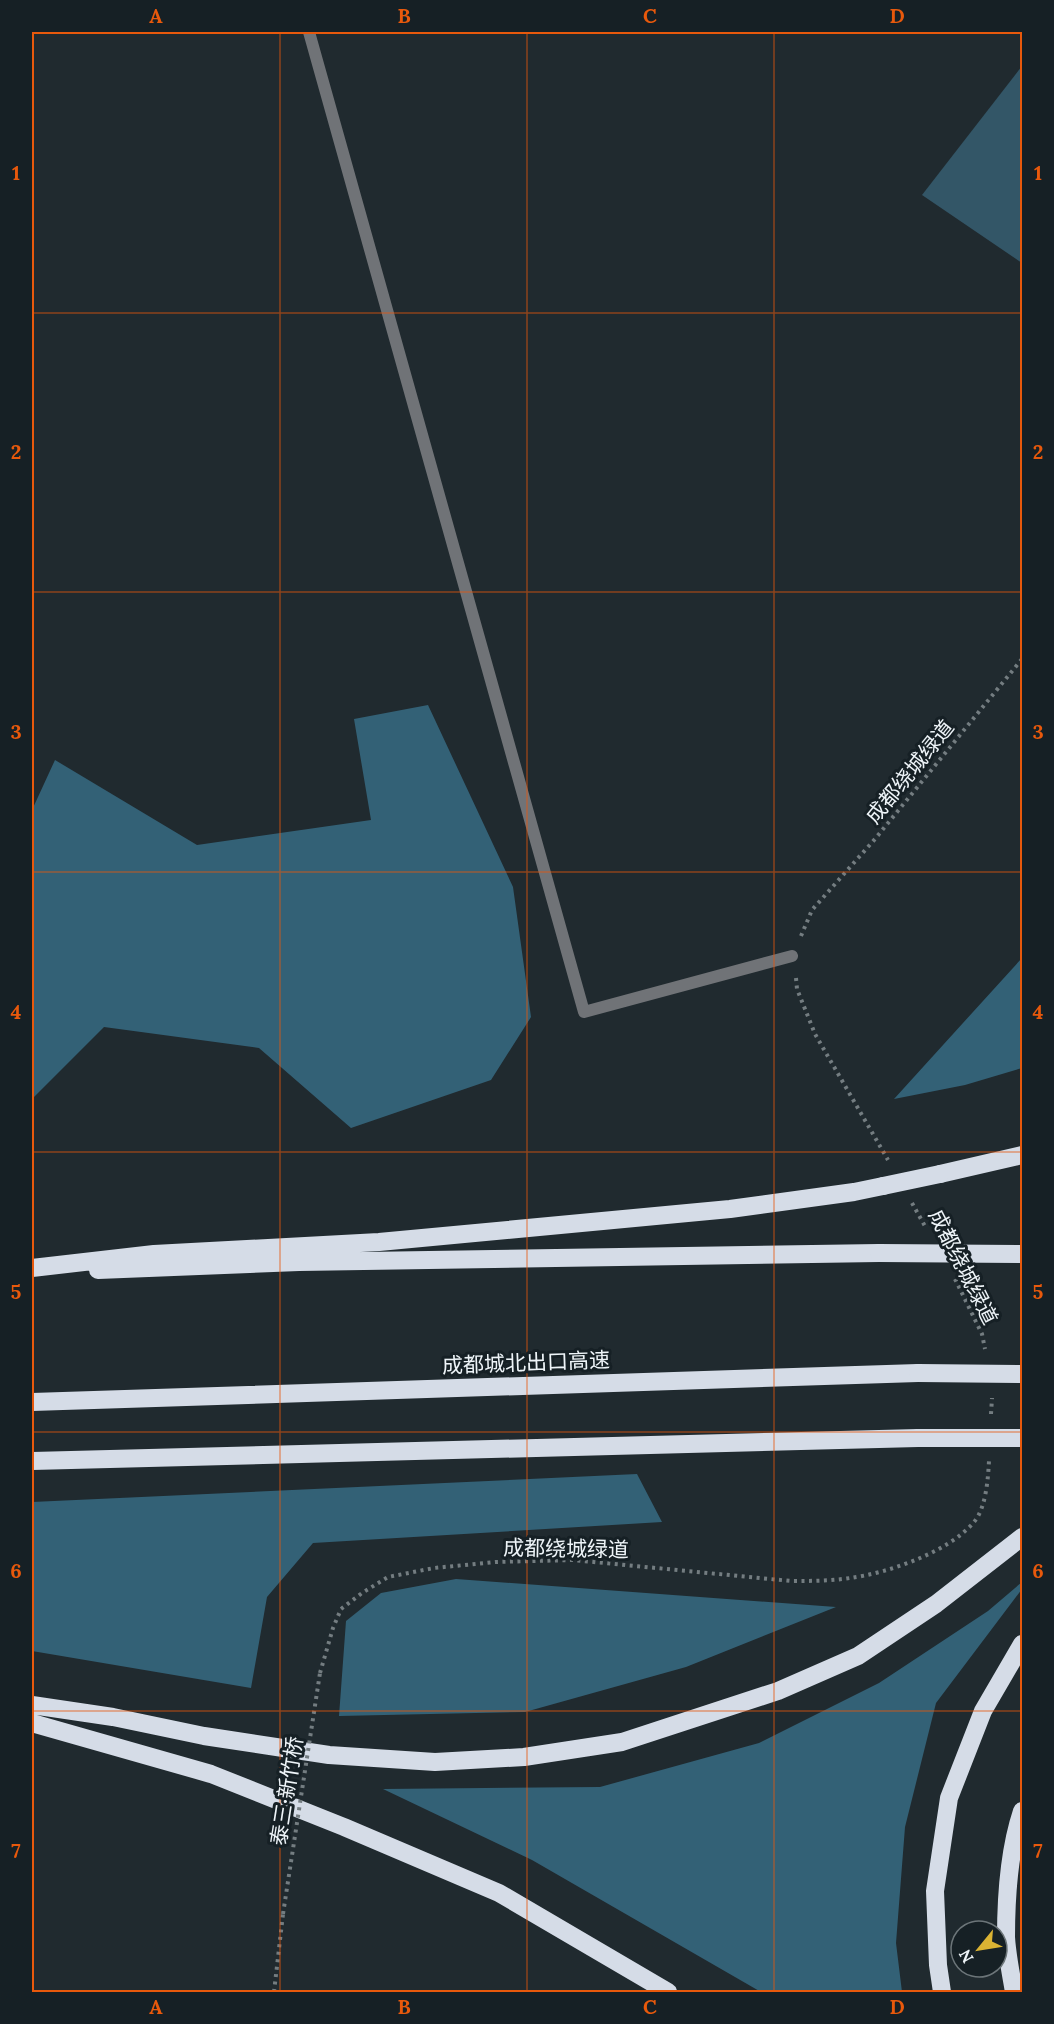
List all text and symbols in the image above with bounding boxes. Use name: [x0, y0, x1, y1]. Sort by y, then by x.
text: A: [149, 3, 163, 28]
text: B: [397, 3, 411, 28]
text: C: [643, 3, 657, 28]
text: D: [889, 3, 905, 28]
text: 1: [12, 160, 20, 185]
text: 1: [1034, 160, 1042, 185]
text: 2: [11, 439, 21, 464]
text: 2: [1033, 439, 1043, 464]
street label: 成都绕城绿道: [859, 714, 960, 829]
text: 3: [10, 719, 22, 744]
text: 3: [1032, 719, 1044, 744]
text: 4: [11, 999, 22, 1024]
text: 4: [1033, 999, 1044, 1024]
street label: 成都绕城绿道: [923, 1205, 1004, 1329]
text: 5: [11, 1279, 22, 1304]
text: 5: [1033, 1279, 1044, 1304]
street label: 成都城北出口高速: [442, 1346, 610, 1379]
street label: 成都绕城绿道: [503, 1534, 629, 1563]
text: 6: [10, 1558, 22, 1583]
text: 6: [1032, 1558, 1044, 1583]
street label: 泰三·新竹桥: [265, 1734, 308, 1847]
text: 7: [11, 1838, 21, 1863]
text: 7: [1033, 1838, 1043, 1863]
north arrow: [949, 1919, 1009, 1979]
text: N: [954, 1946, 978, 1967]
text: A: [149, 1994, 163, 2019]
text: B: [397, 1994, 411, 2019]
text: C: [643, 1994, 657, 2019]
text: D: [889, 1994, 905, 2019]

